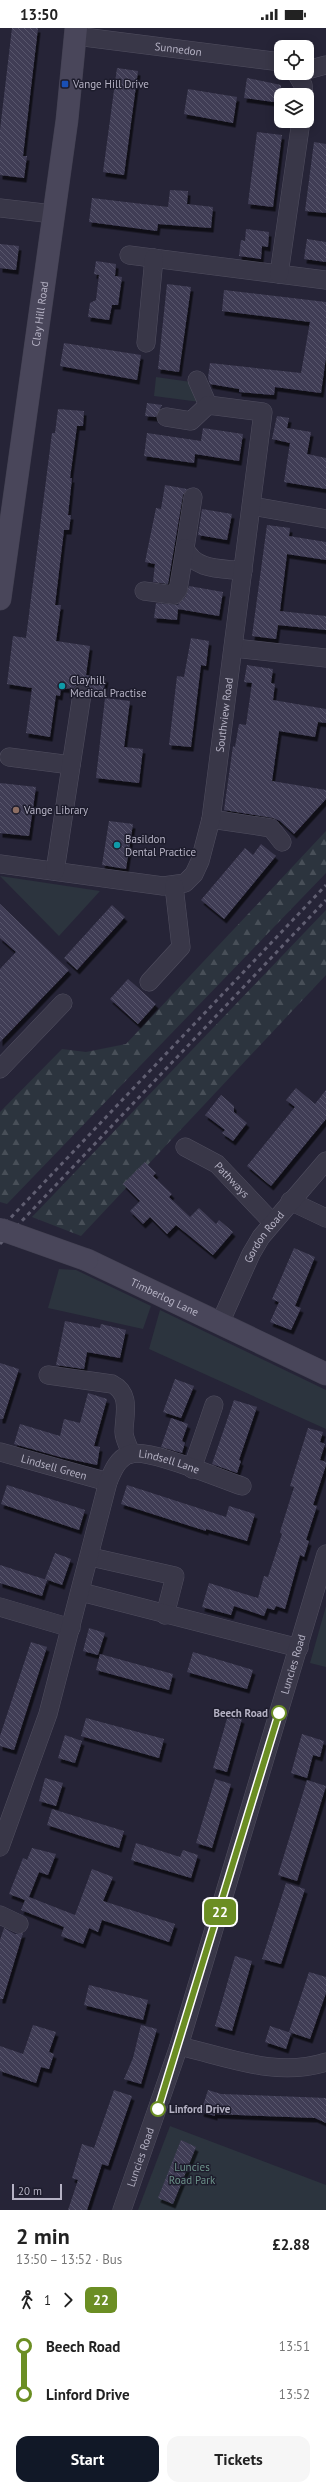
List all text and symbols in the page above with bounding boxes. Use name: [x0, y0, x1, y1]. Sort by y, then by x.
text: 13:50: [20, 5, 58, 24]
street label: Sunnedon: [154, 39, 203, 59]
map controls: [274, 40, 314, 128]
button: locate: [274, 40, 314, 80]
place label: Vange Hill Drive: [72, 77, 149, 91]
marker: Vange Hill Drive: [60, 79, 70, 89]
button: layers: [274, 88, 314, 128]
street label: Clay Hill Road: [28, 280, 51, 347]
place label: Clayhill Medical Practise: [70, 673, 147, 700]
street label: Southview Road: [213, 677, 236, 753]
marker: Clayhill Medical Practise: [57, 681, 67, 691]
place label: Vange Library: [23, 803, 89, 817]
marker: Vange Library: [11, 805, 21, 815]
place label: Basildon Dental Practice: [125, 832, 196, 859]
marker: Basildon Dental Practice: [112, 840, 122, 850]
street label: Pathways: [212, 1159, 253, 1201]
street label: Gordon Road: [241, 1208, 287, 1265]
street label: Timberlog Lane: [128, 1275, 201, 1319]
street label: Lindsell Lane: [138, 1446, 202, 1477]
street label: Lindsell Green: [19, 1451, 88, 1483]
street label: Luncies Road: [277, 1633, 309, 1696]
marker: Beech Road: [271, 1705, 287, 1721]
place label: Beech Road: [214, 1706, 268, 1720]
line badge: 22: [202, 1899, 238, 1925]
text: 22: [212, 1903, 228, 1921]
marker: Linford Drive: [150, 2101, 166, 2117]
place label: Linford Drive: [169, 2102, 231, 2116]
street label: Luncies Road: [124, 2126, 157, 2189]
park label: Luncies Road Park: [169, 2160, 216, 2187]
scale bar: [12, 2182, 62, 2201]
text: 20 m: [18, 2184, 42, 2198]
text: 2 min: [16, 2222, 70, 2250]
text: £2.88: [272, 2235, 310, 2254]
text: 13:50 – 13:52 · Bus: [16, 2251, 122, 2268]
icon: walk: [16, 2289, 38, 2311]
icon: forward: [57, 2289, 79, 2311]
text: 22: [93, 2291, 109, 2309]
text: 1: [44, 2292, 51, 2309]
text: Beech Road: [46, 2337, 120, 2356]
text: 13:51: [279, 2338, 310, 2355]
text: Linford Drive: [46, 2385, 130, 2404]
text: 13:52: [279, 2386, 310, 2403]
button: Start: [16, 2436, 159, 2482]
button: Tickets: [167, 2436, 310, 2482]

